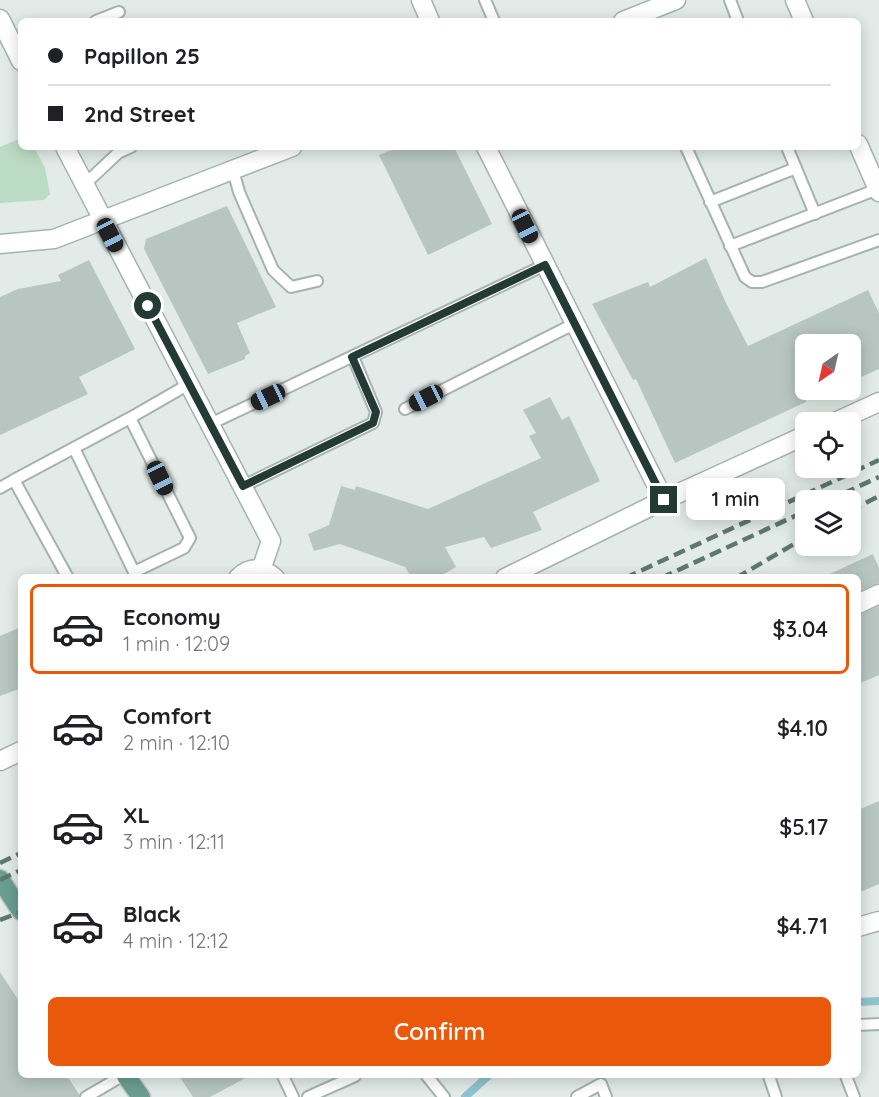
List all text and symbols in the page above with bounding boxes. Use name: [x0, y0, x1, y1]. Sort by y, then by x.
text: Papillon 25: [84, 42, 200, 70]
text: 2nd Street: [84, 100, 196, 128]
car: [509, 206, 541, 246]
car: [94, 215, 126, 255]
route start: [134, 292, 161, 319]
north arrow: [795, 334, 861, 400]
map controls: [795, 334, 861, 556]
car: [248, 381, 288, 413]
car: [406, 382, 446, 414]
button: locate: [795, 412, 861, 478]
car: [144, 458, 176, 498]
callout: 1 min: [685, 479, 784, 521]
route end: [650, 486, 677, 513]
text: 1 min: [712, 486, 759, 511]
button: layers: [795, 490, 861, 556]
icon: car: [51, 602, 105, 656]
text: Economy: [123, 603, 221, 631]
text: $3.04: [773, 615, 828, 643]
text: 1 min · 12:09: [123, 631, 230, 656]
icon: car: [51, 701, 105, 755]
text: Comfort: [123, 702, 212, 730]
text: $4.10: [777, 714, 828, 742]
text: 2 min · 12:10: [123, 730, 230, 755]
icon: car: [51, 800, 105, 854]
text: XL: [123, 801, 150, 829]
text: $5.17: [779, 813, 828, 841]
text: 3 min · 12:11: [123, 829, 225, 854]
icon: car: [51, 899, 105, 953]
text: Black: [123, 900, 181, 928]
text: $4.71: [776, 912, 828, 940]
text: 4 min · 12:12: [123, 928, 229, 953]
button: Confirm: [48, 997, 831, 1066]

